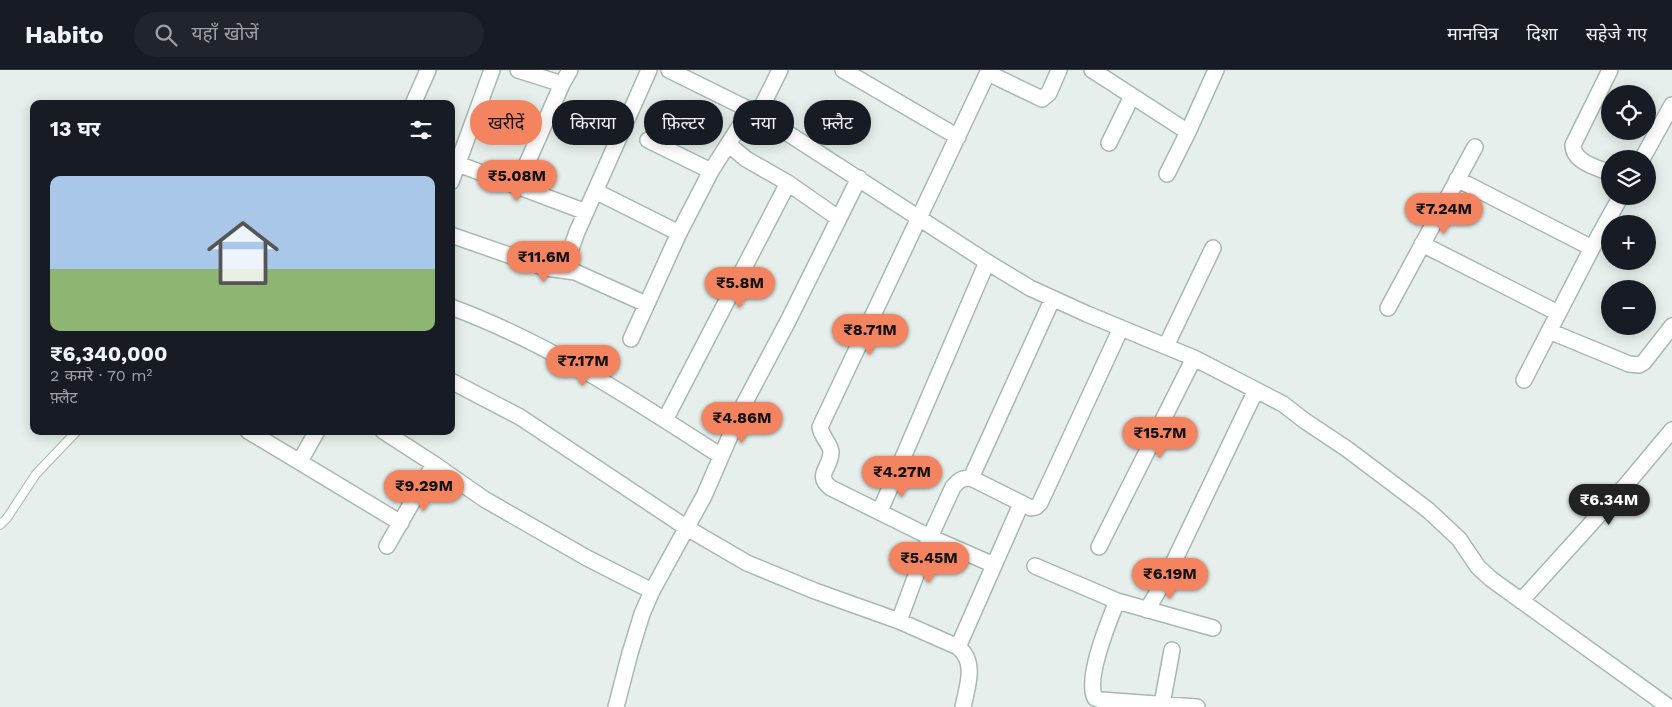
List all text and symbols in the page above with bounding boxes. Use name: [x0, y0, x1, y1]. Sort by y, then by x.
search box: [134, 12, 484, 57]
text: Habito: [25, 21, 104, 49]
icon: search: [152, 21, 180, 49]
text: यहाँ खोजें: [192, 22, 259, 45]
text: मानचित्र: [1447, 23, 1499, 44]
text: दिशा: [1527, 23, 1558, 44]
text: सहेजे गए: [1586, 23, 1647, 44]
map controls: [1601, 85, 1656, 335]
button: locate: [1601, 85, 1656, 140]
chip: खरीदें: [470, 100, 542, 145]
chip: किराया: [552, 100, 634, 145]
chip: फ़िल्टर: [644, 100, 723, 145]
chip: नया: [733, 100, 794, 145]
chip: फ़्लैट: [804, 100, 871, 145]
text: 13 घर: [50, 116, 100, 141]
icon: filters: [407, 116, 435, 144]
button: layers: [1601, 150, 1656, 205]
pin: ₹5.08M: [476, 160, 558, 202]
text: ₹5.08M: [488, 166, 546, 185]
pin: ₹7.24M: [1403, 192, 1485, 235]
text: ₹7.24M: [1416, 199, 1472, 218]
icon: home: [198, 208, 288, 298]
button: +: [1601, 215, 1656, 270]
pin: ₹11.6M: [503, 240, 585, 283]
text: ₹11.6M: [518, 247, 570, 266]
pin: ₹5.8M: [705, 266, 775, 309]
text: ₹5.8M: [716, 273, 764, 292]
button: −: [1601, 280, 1656, 335]
pin: ₹8.71M: [829, 314, 911, 356]
text: ₹8.71M: [843, 320, 897, 339]
text: ₹6,340,000: [50, 341, 167, 366]
pin: ₹7.17M: [542, 344, 624, 387]
text: ₹7.17M: [557, 351, 609, 370]
text: 2 कमरे · 70 m²: [50, 366, 152, 385]
text: फ़्लैट: [50, 388, 78, 407]
pin: ₹4.86M: [701, 402, 783, 444]
text: ₹4.86M: [713, 408, 771, 427]
pin: ₹15.7M: [1119, 416, 1201, 459]
text: ₹15.7M: [1134, 423, 1186, 442]
pin: ₹4.27M: [861, 456, 943, 498]
text: ₹4.27M: [873, 462, 931, 481]
pin: ₹9.29M: [383, 470, 465, 512]
text: ₹9.29M: [395, 476, 453, 495]
pin: ₹6.34M: [1568, 484, 1650, 526]
text: ₹6.34M: [1580, 490, 1638, 509]
pin: ₹5.45M: [888, 542, 970, 584]
text: ₹5.45M: [900, 548, 958, 567]
pin: ₹6.19M: [1129, 558, 1211, 600]
text: ₹6.19M: [1143, 564, 1197, 583]

